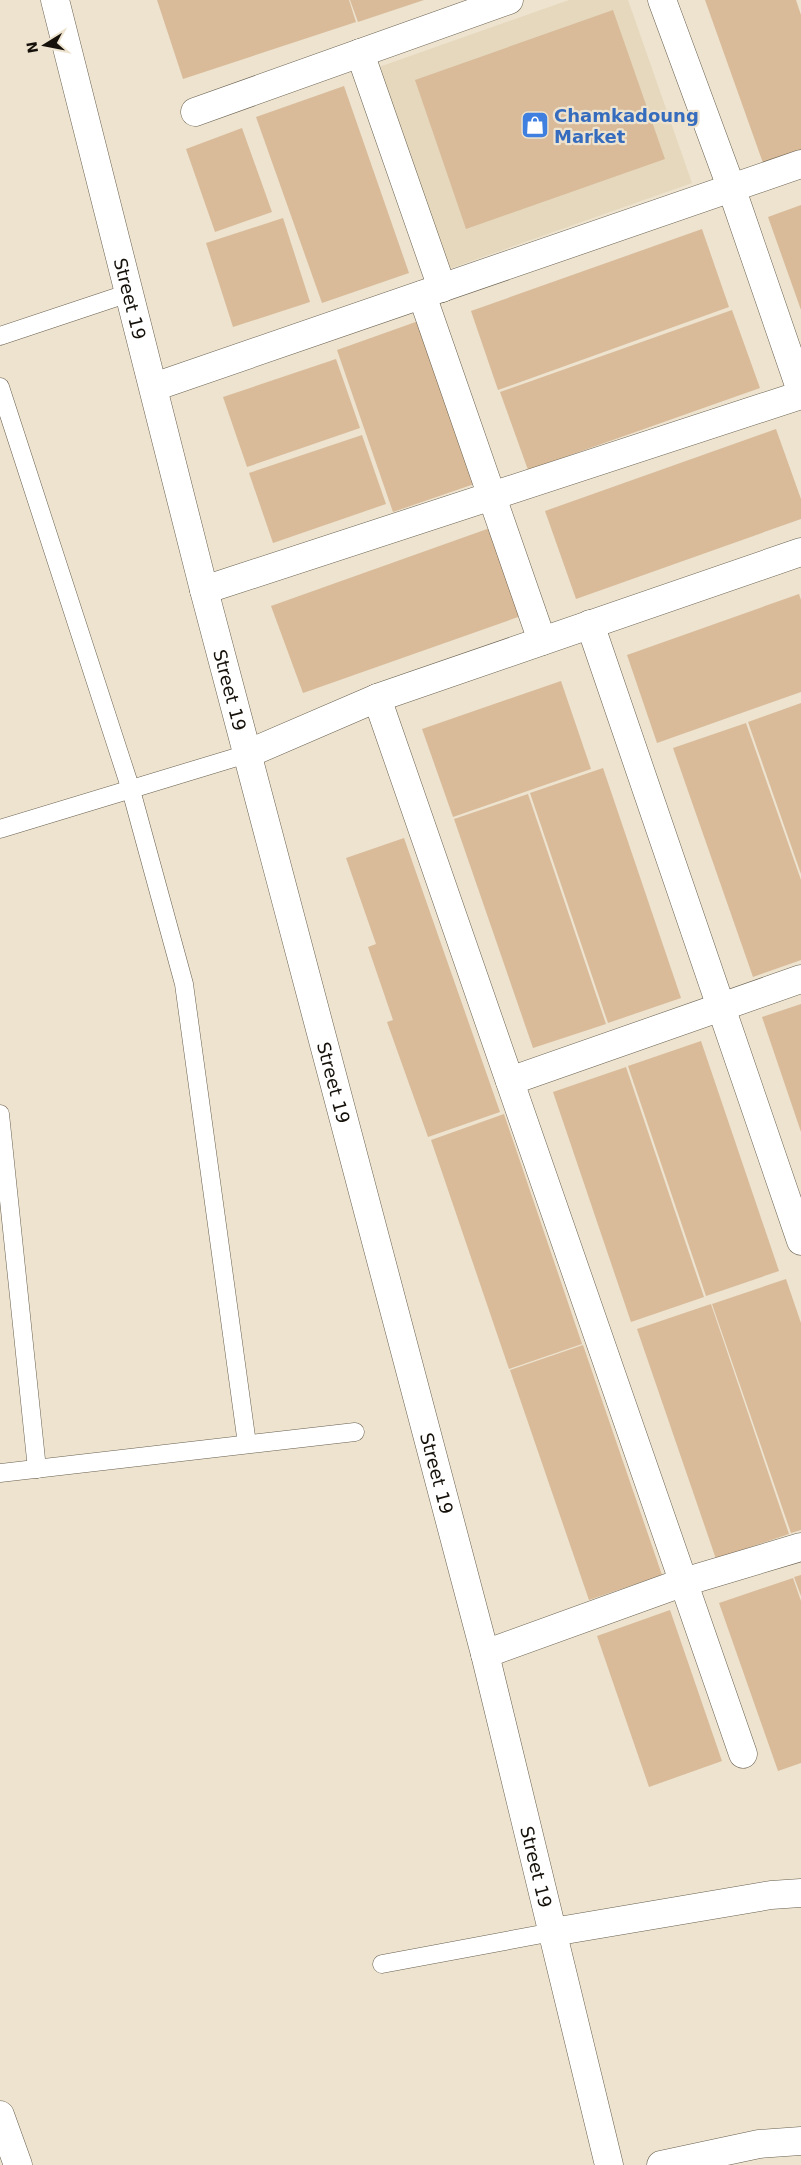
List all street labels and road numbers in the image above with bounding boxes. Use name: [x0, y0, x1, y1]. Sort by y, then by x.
street label: Street 19: [110, 256, 151, 342]
street label: Street 19: [210, 647, 251, 733]
street label: Street 19: [313, 1040, 355, 1126]
street label: Street 19: [416, 1430, 458, 1516]
street label: Street 19: [517, 1824, 557, 1910]

